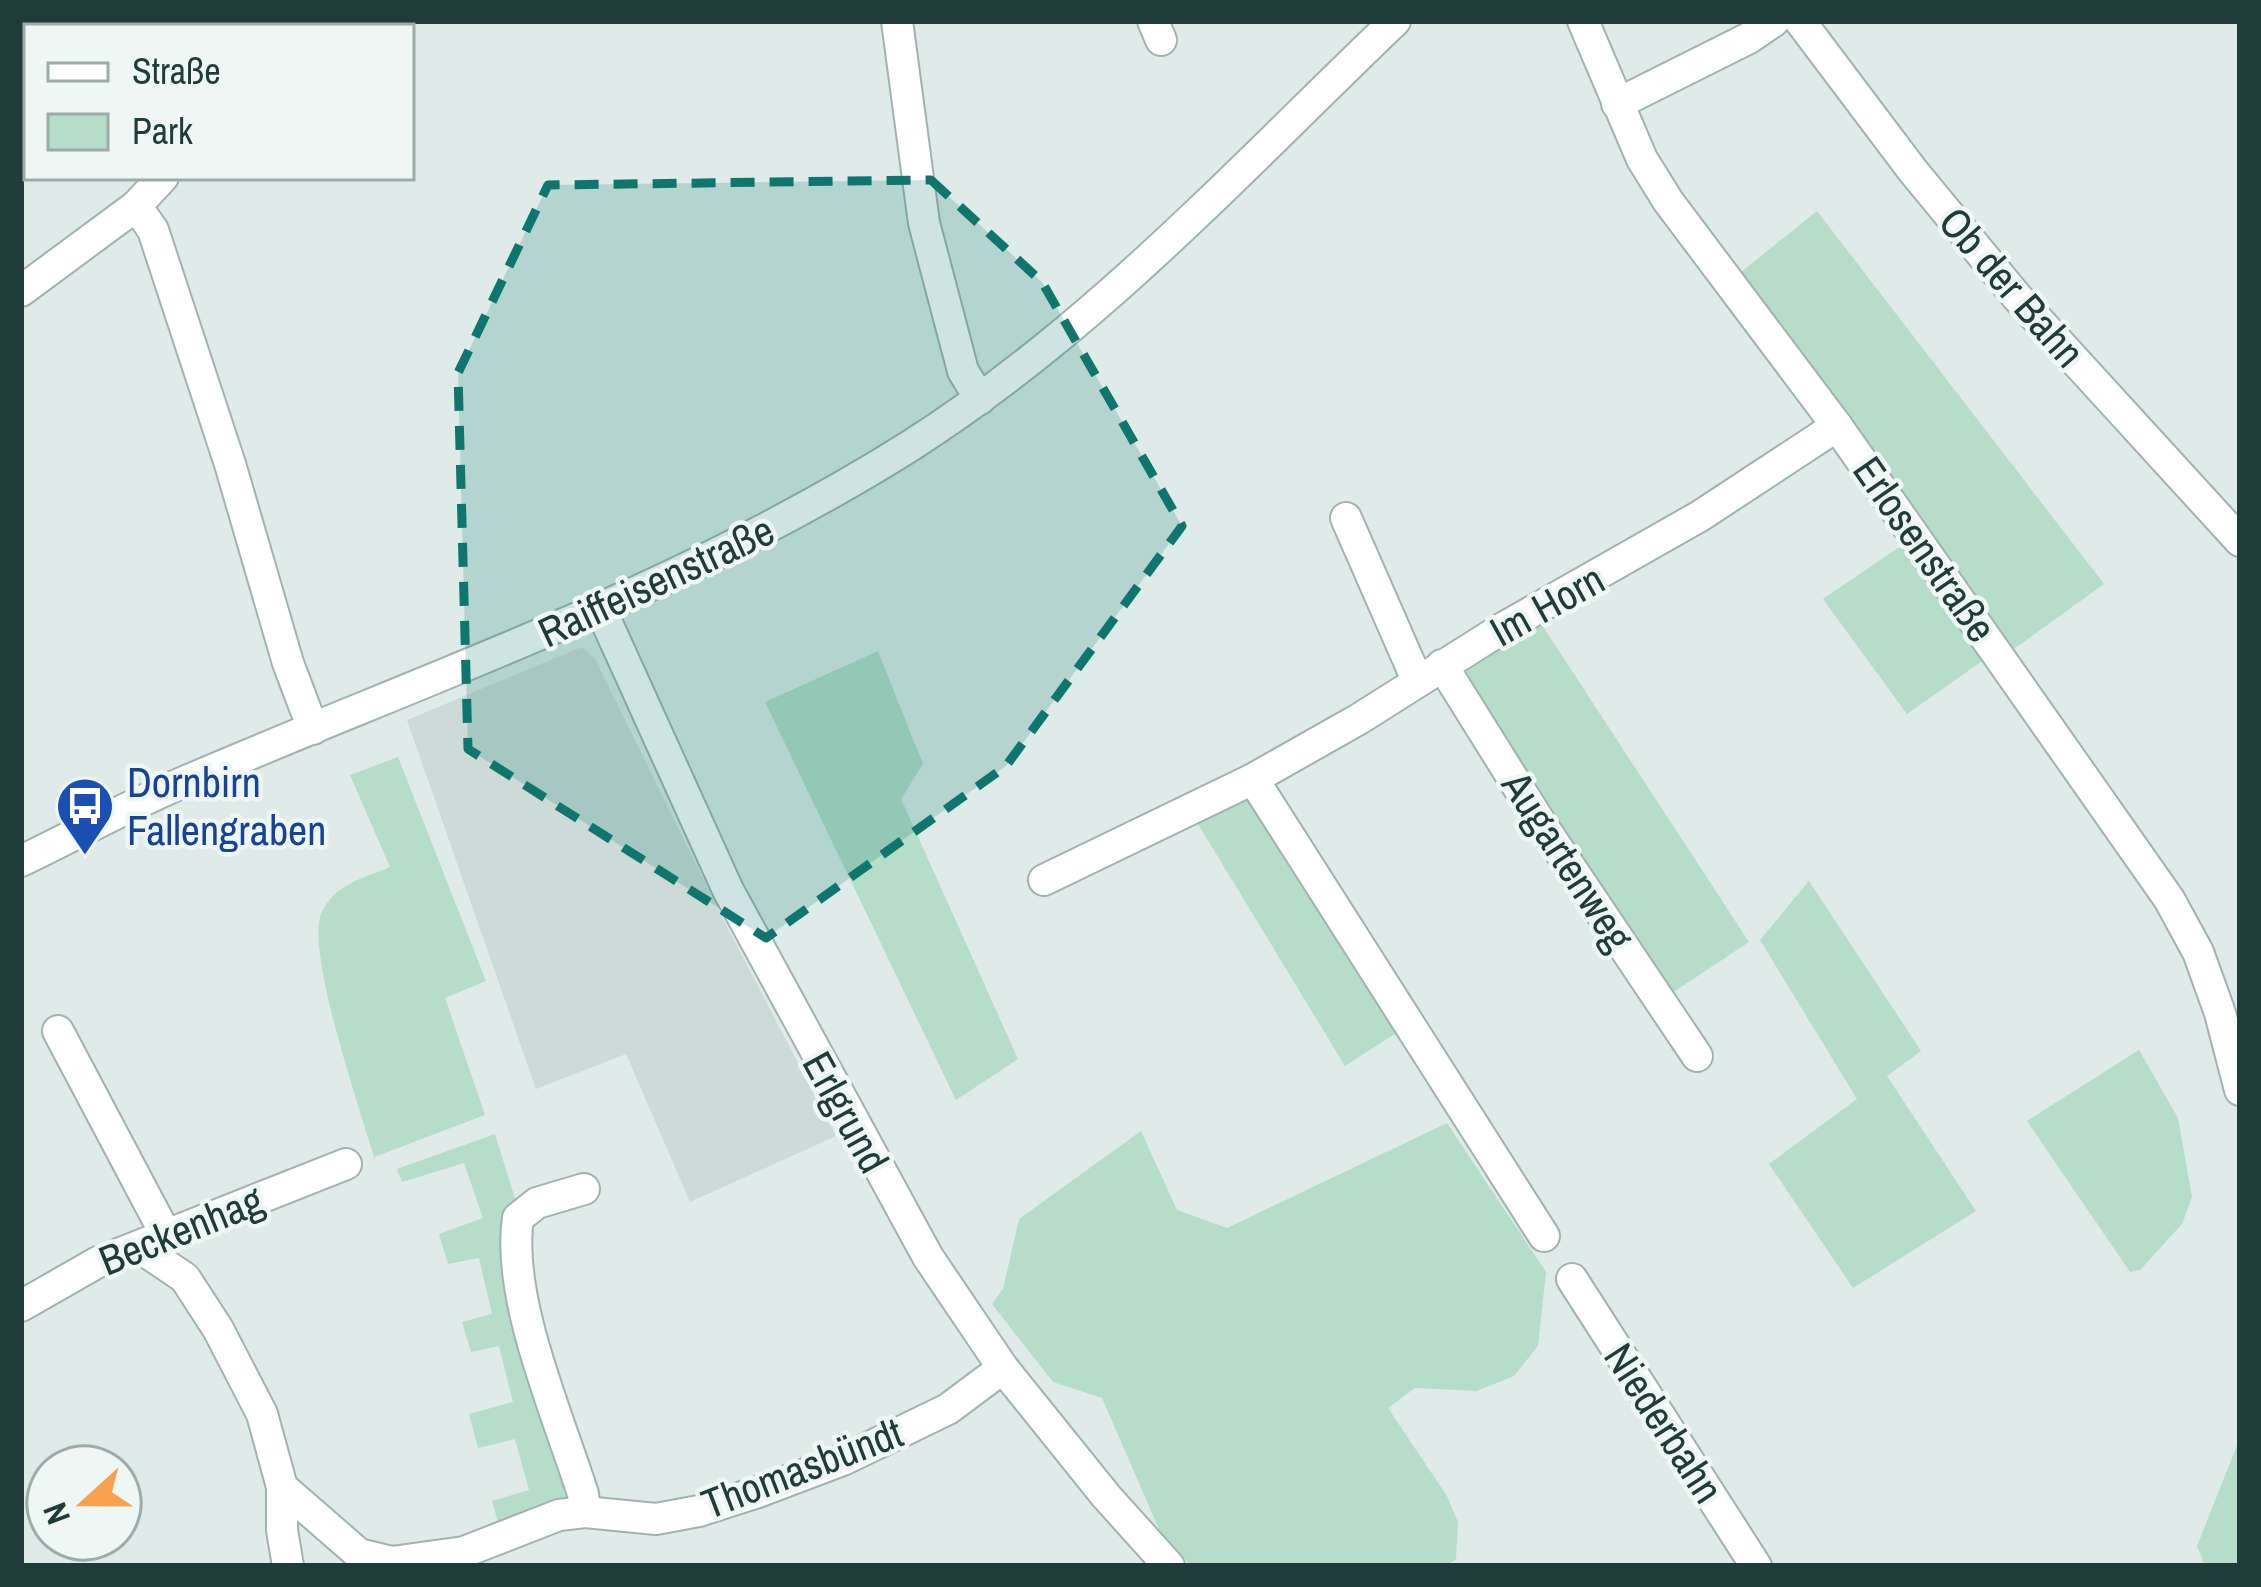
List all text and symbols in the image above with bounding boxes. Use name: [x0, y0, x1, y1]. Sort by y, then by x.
legend: [24, 24, 414, 180]
text: Straße: [132, 47, 221, 95]
text: Park: [132, 107, 193, 155]
street label: Ob der Bahn: [1927, 195, 2097, 379]
street label: Erlosenstraße: [1841, 445, 2009, 653]
street label: Raiffeisenstraße: [529, 502, 783, 660]
street label: Im Horn: [1480, 551, 1614, 659]
place label: Dornbirn Fallengraben: [127, 754, 326, 858]
street label: Augartenweg: [1489, 760, 1647, 961]
bus stop icon: Dornbirn Fallengraben: [54, 775, 116, 857]
street label: Erlgrund: [790, 1041, 902, 1183]
street label: Beckenhag: [91, 1172, 271, 1288]
street label: Niederbahn: [1592, 1332, 1736, 1514]
street label: Thomasbündt: [694, 1404, 910, 1532]
north arrow: [24, 1443, 144, 1563]
text: N: [32, 1497, 80, 1531]

